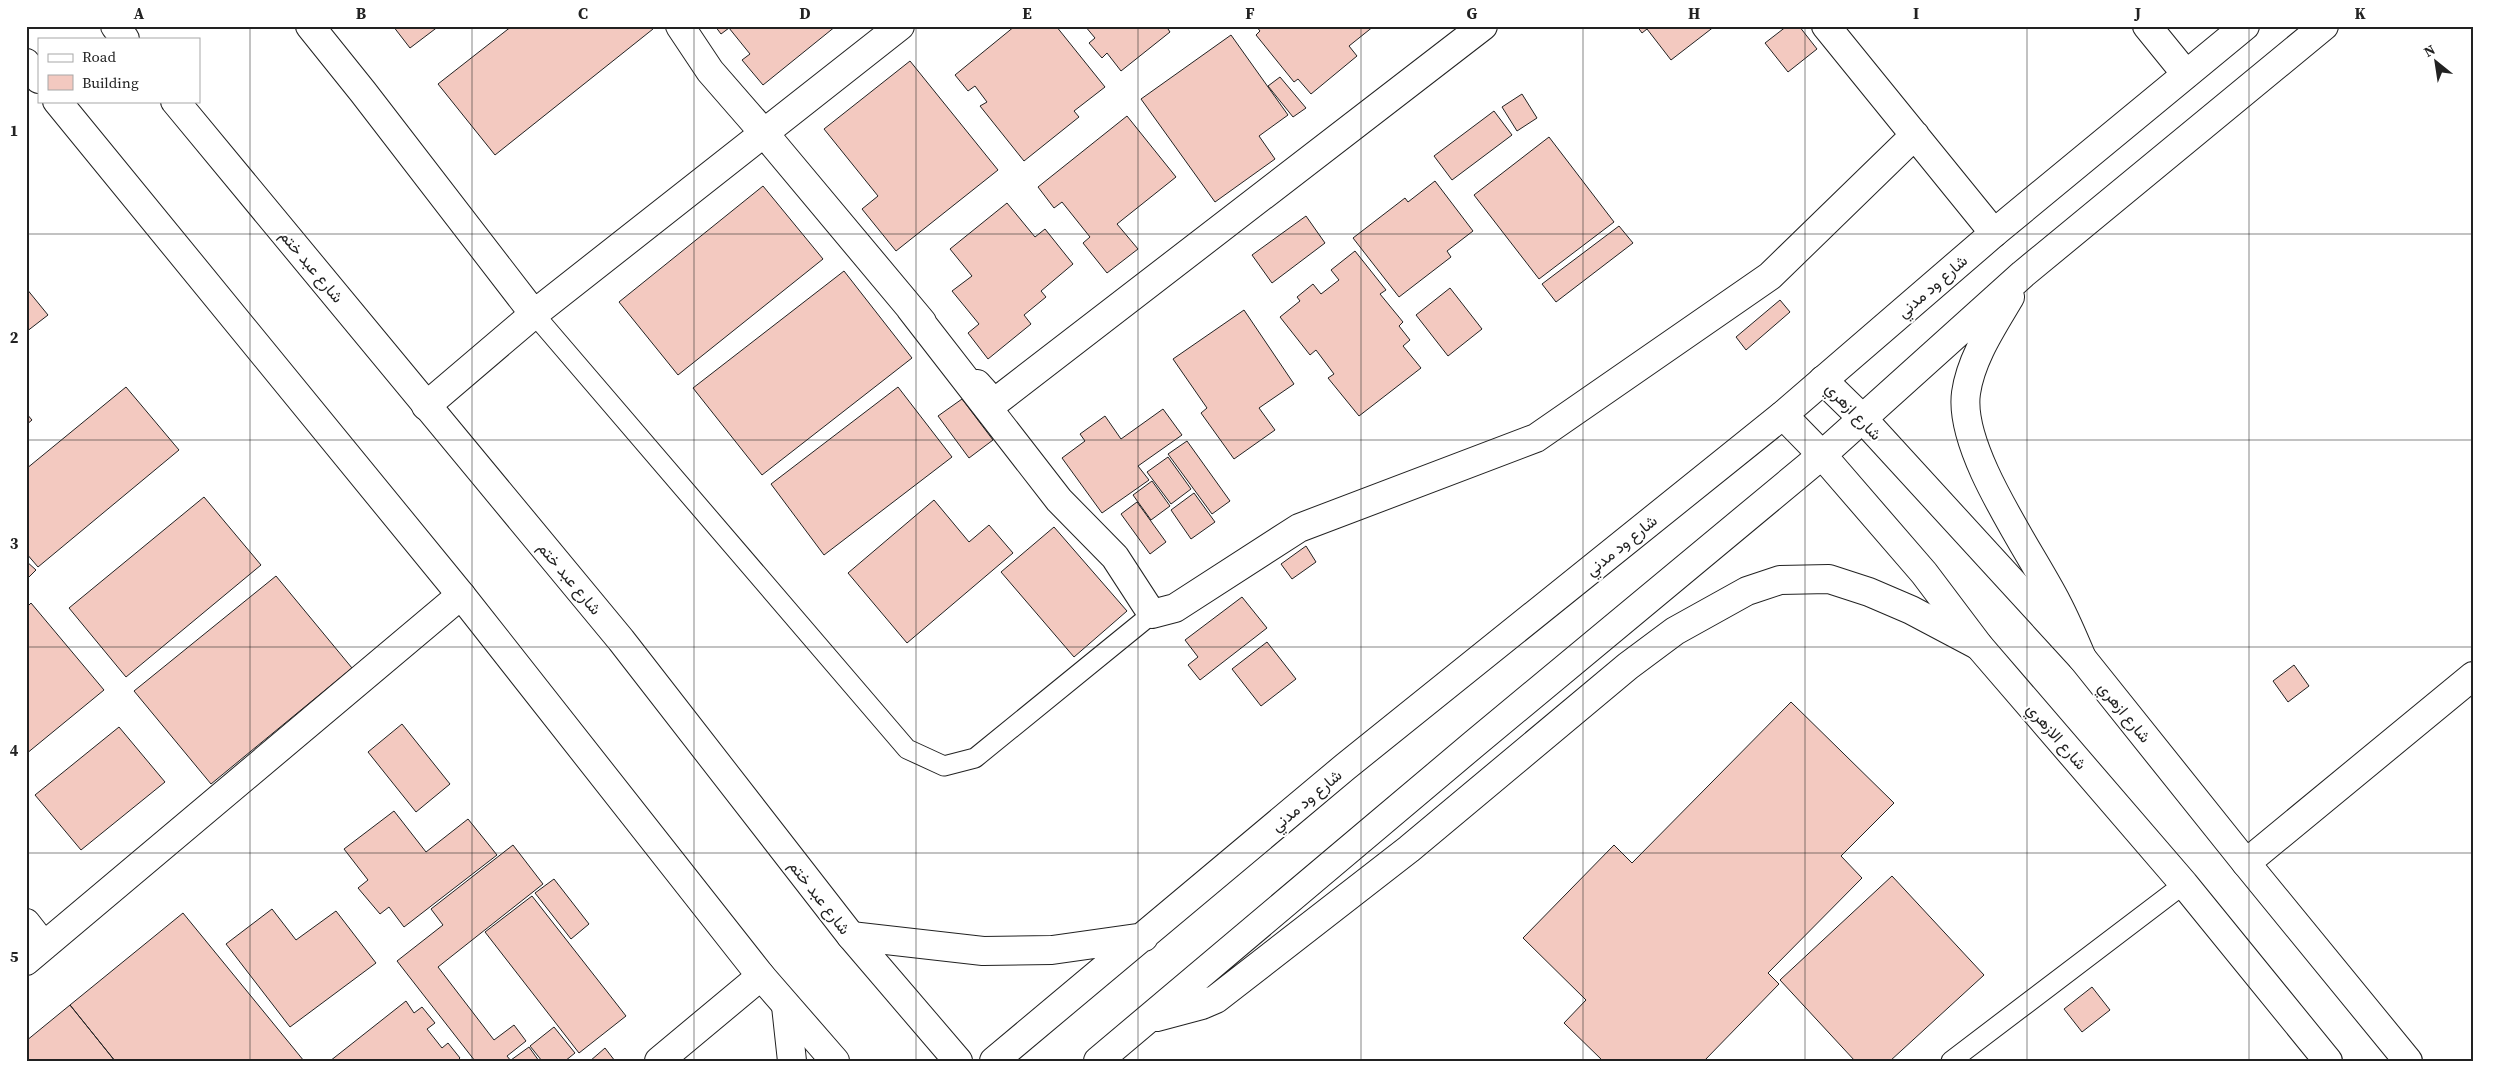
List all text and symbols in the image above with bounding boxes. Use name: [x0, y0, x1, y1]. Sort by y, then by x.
text: A: [134, 2, 145, 24]
text: B: [356, 2, 367, 24]
text: C: [578, 2, 588, 24]
text: D: [799, 2, 811, 24]
text: E: [1022, 2, 1032, 24]
text: F: [1245, 2, 1255, 24]
text: G: [1467, 2, 1478, 24]
text: H: [1688, 2, 1700, 24]
text: I: [1913, 2, 1919, 24]
text: J: [2134, 2, 2141, 24]
text: K: [2354, 2, 2366, 24]
legend: [38, 38, 200, 102]
north arrow: [2412, 38, 2462, 88]
text: N: [2420, 40, 2439, 62]
text: Road: [82, 46, 116, 67]
text: Building: [82, 72, 139, 93]
text: 1: [10, 119, 18, 141]
street label: شارع عبد ختم: [274, 225, 349, 308]
street label: شارع ود مدني: [1892, 249, 1974, 325]
text: 2: [10, 326, 19, 348]
street label: شارع ازهري: [1819, 377, 1887, 447]
street label: شارع ود مدني: [1581, 509, 1663, 583]
text: 3: [10, 532, 19, 554]
street label: شارع عبد ختم: [532, 537, 607, 620]
street label: شارع ازهري: [2091, 677, 2156, 749]
street label: شارع الازهري: [2020, 698, 2092, 776]
text: 4: [10, 739, 19, 761]
street label: شارع ود مدني: [1266, 764, 1348, 838]
street label: شارع عبد ختم: [783, 855, 856, 939]
text: 5: [10, 945, 19, 967]

